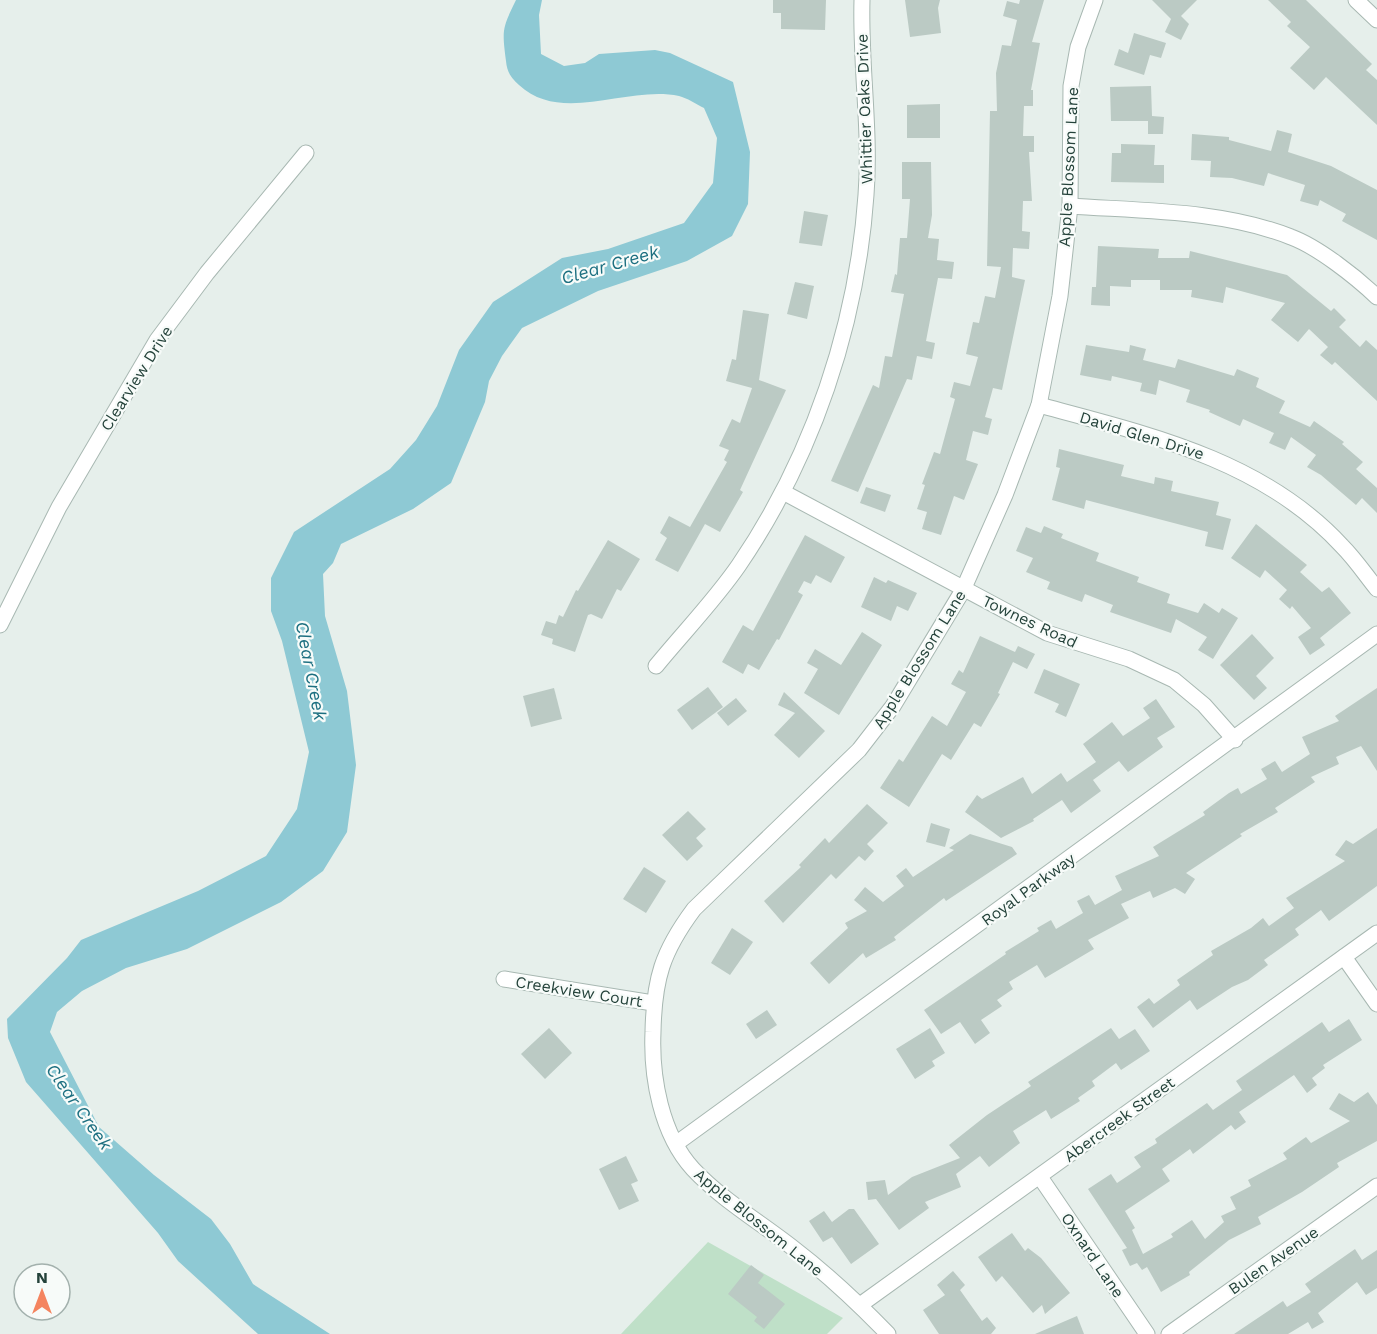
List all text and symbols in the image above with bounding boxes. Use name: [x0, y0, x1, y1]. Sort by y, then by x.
street label: Whittier Oaks Drive: [852, 33, 877, 185]
street label: Apple Blossom Lane: [1055, 87, 1082, 247]
water label: Clear Creek: [559, 240, 662, 288]
street label: Clearview Drive: [96, 322, 176, 434]
street label: David Glen Drive: [1077, 407, 1206, 463]
street label: Apple Blossom Lane: [869, 586, 970, 732]
street label: Townes Road: [979, 591, 1080, 652]
water label: Clear Creek: [292, 620, 332, 723]
street label: Royal Parkway: [978, 849, 1079, 930]
street label: Creekview Court: [514, 972, 644, 1011]
water label: Clear Creek: [42, 1060, 117, 1155]
street label: Abercreek Street: [1060, 1073, 1179, 1166]
street label: Apple Blossom Lane: [690, 1165, 827, 1280]
street label: Oxnard Lane: [1057, 1209, 1128, 1302]
street label: Bulen Avenue: [1225, 1222, 1322, 1299]
north arrow: [12, 1262, 72, 1322]
text: N: [36, 1268, 48, 1287]

